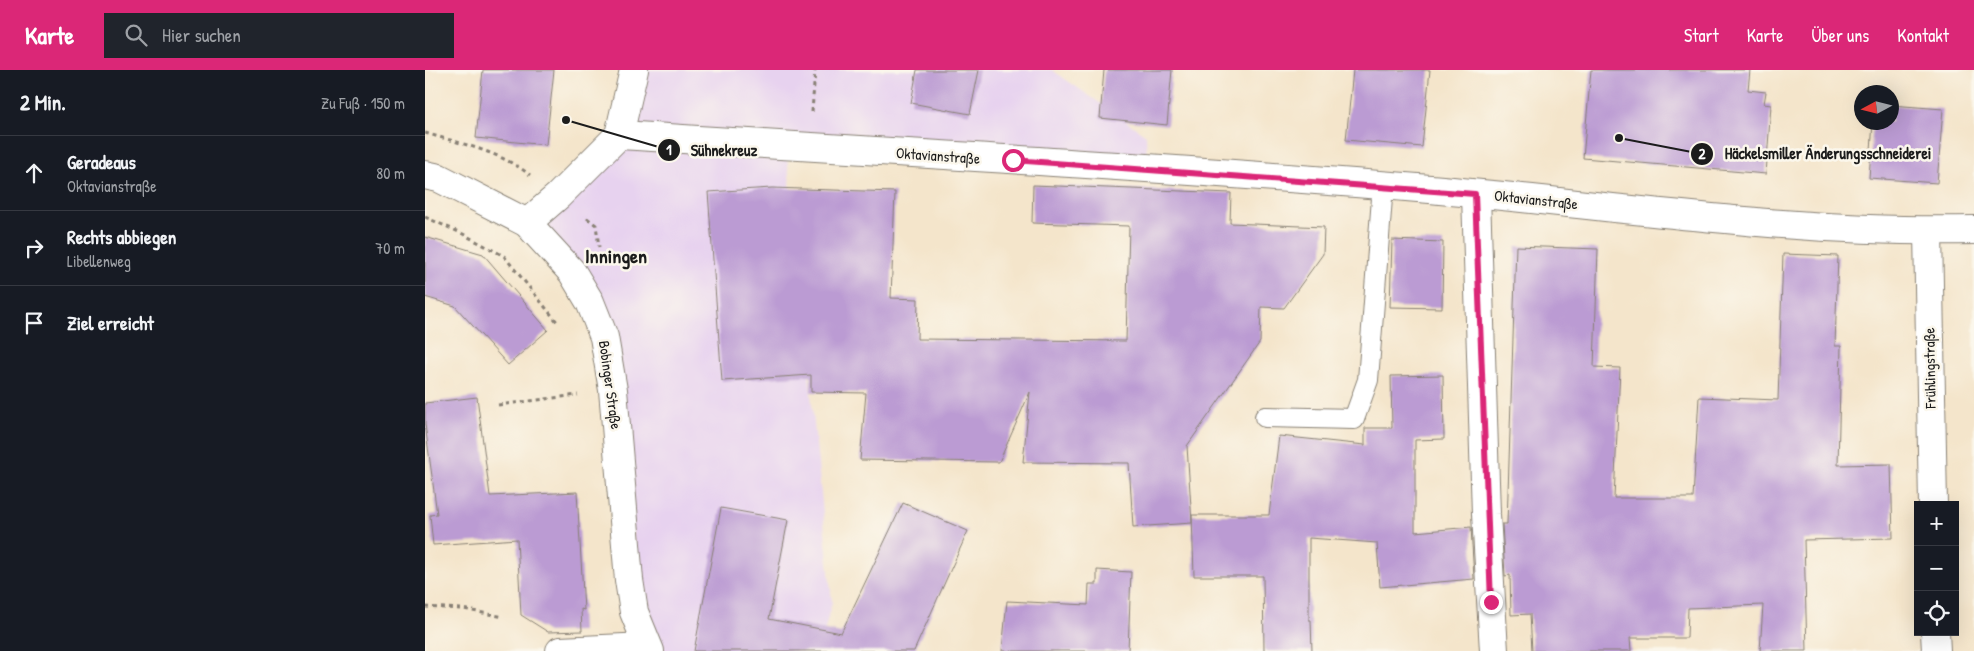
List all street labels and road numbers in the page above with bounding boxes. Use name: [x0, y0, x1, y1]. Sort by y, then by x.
street label: Oktavianstraße: [895, 142, 981, 169]
street label: Oktavianstraße: [1493, 185, 1579, 214]
street label: Frühlingstraße: [1918, 327, 1941, 410]
street label: Bobinger Straße: [594, 339, 627, 431]

